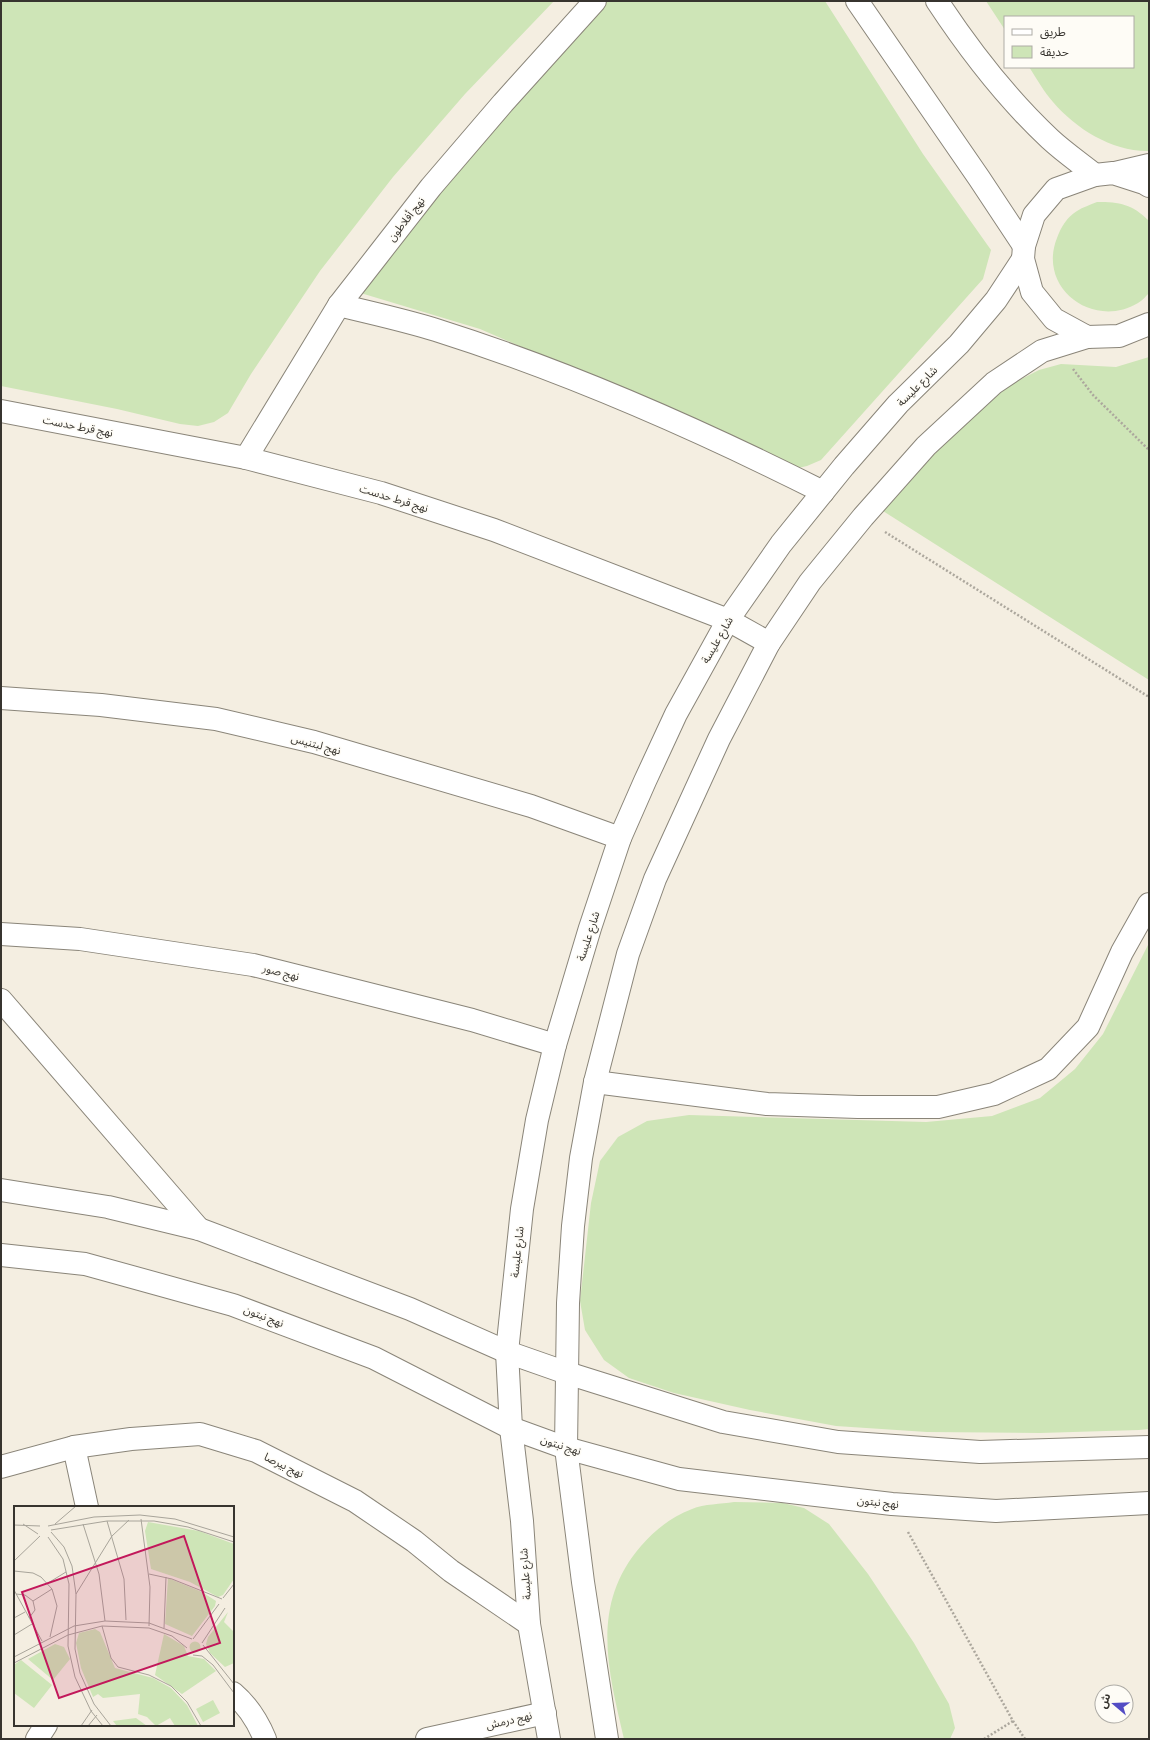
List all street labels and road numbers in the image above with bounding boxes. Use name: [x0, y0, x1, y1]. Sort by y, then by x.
street label: نهج أفلاطون: [384, 194, 428, 245]
street label: شارع عليسة: [894, 363, 941, 410]
street label: نهج قرط حدست: [41, 412, 114, 441]
street label: نهج قرط حدست: [358, 481, 430, 516]
street label: شارع عليسة: [698, 614, 737, 666]
street label: نهج لبتنيس: [289, 731, 342, 758]
street label: شارع عليسة: [573, 909, 604, 963]
street label: نهج صور: [260, 960, 301, 984]
street label: شارع عليسة: [507, 1225, 528, 1279]
street label: نهج نبتون: [242, 1302, 286, 1331]
street label: نهج نبتون: [539, 1432, 583, 1459]
street label: نهج بيرصا: [261, 1449, 306, 1482]
street label: نهج نبتون: [856, 1493, 900, 1512]
street label: شارع عليسة: [516, 1547, 535, 1600]
street label: نهج درمش: [485, 1708, 534, 1733]

